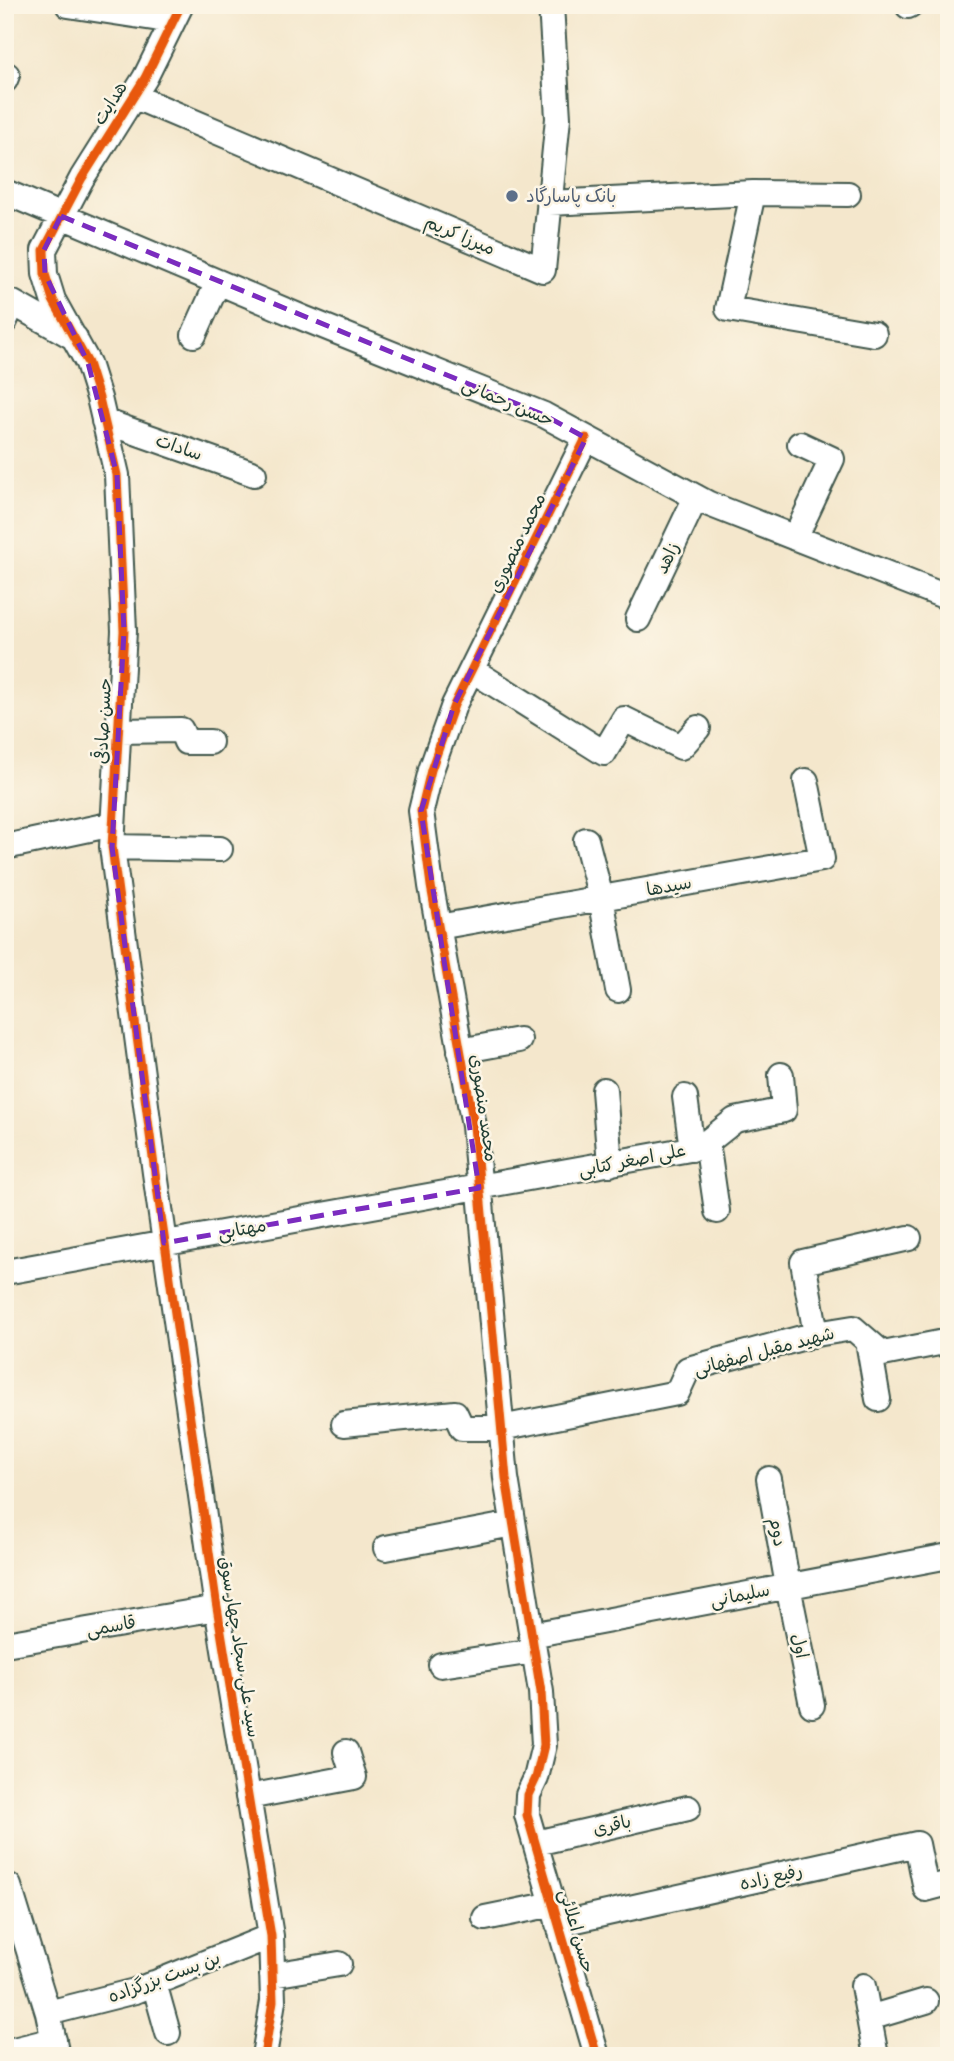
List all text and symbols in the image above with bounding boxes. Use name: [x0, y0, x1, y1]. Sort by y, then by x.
street label: هدایت: [87, 77, 132, 129]
place label: بانک پاسارگاد: [526, 184, 616, 208]
marker: بانک پاسارگاد: [504, 188, 520, 204]
street label: میرزا کریم: [420, 209, 499, 262]
street label: حسن رحمانی: [459, 372, 557, 431]
street label: سادات: [153, 428, 206, 465]
street label: محمد منصوری: [483, 489, 551, 596]
street label: زاهد: [649, 538, 684, 577]
street label: حسن صادقی: [89, 677, 116, 765]
street label: سیدها: [644, 870, 693, 901]
street label: محمد منصوری: [466, 1053, 503, 1163]
street label: علی اصغر کتابی: [576, 1138, 688, 1181]
street label: مهتابی: [216, 1213, 268, 1244]
street label: شهید مقبل اصفهانی: [691, 1321, 837, 1380]
street label: دوم: [762, 1516, 792, 1549]
street label: سید علی سجاد چهار سوق: [214, 1555, 266, 1739]
street label: سلیمانی: [708, 1577, 772, 1612]
street label: قاسمی: [84, 1610, 138, 1641]
street label: اول: [787, 1631, 814, 1660]
street label: باقری: [590, 1809, 633, 1840]
street label: رفیع زاده: [737, 1858, 805, 1897]
street label: حسن اعلائی: [555, 1886, 600, 1975]
street label: بن بست بزرگزاده: [105, 1946, 223, 2007]

